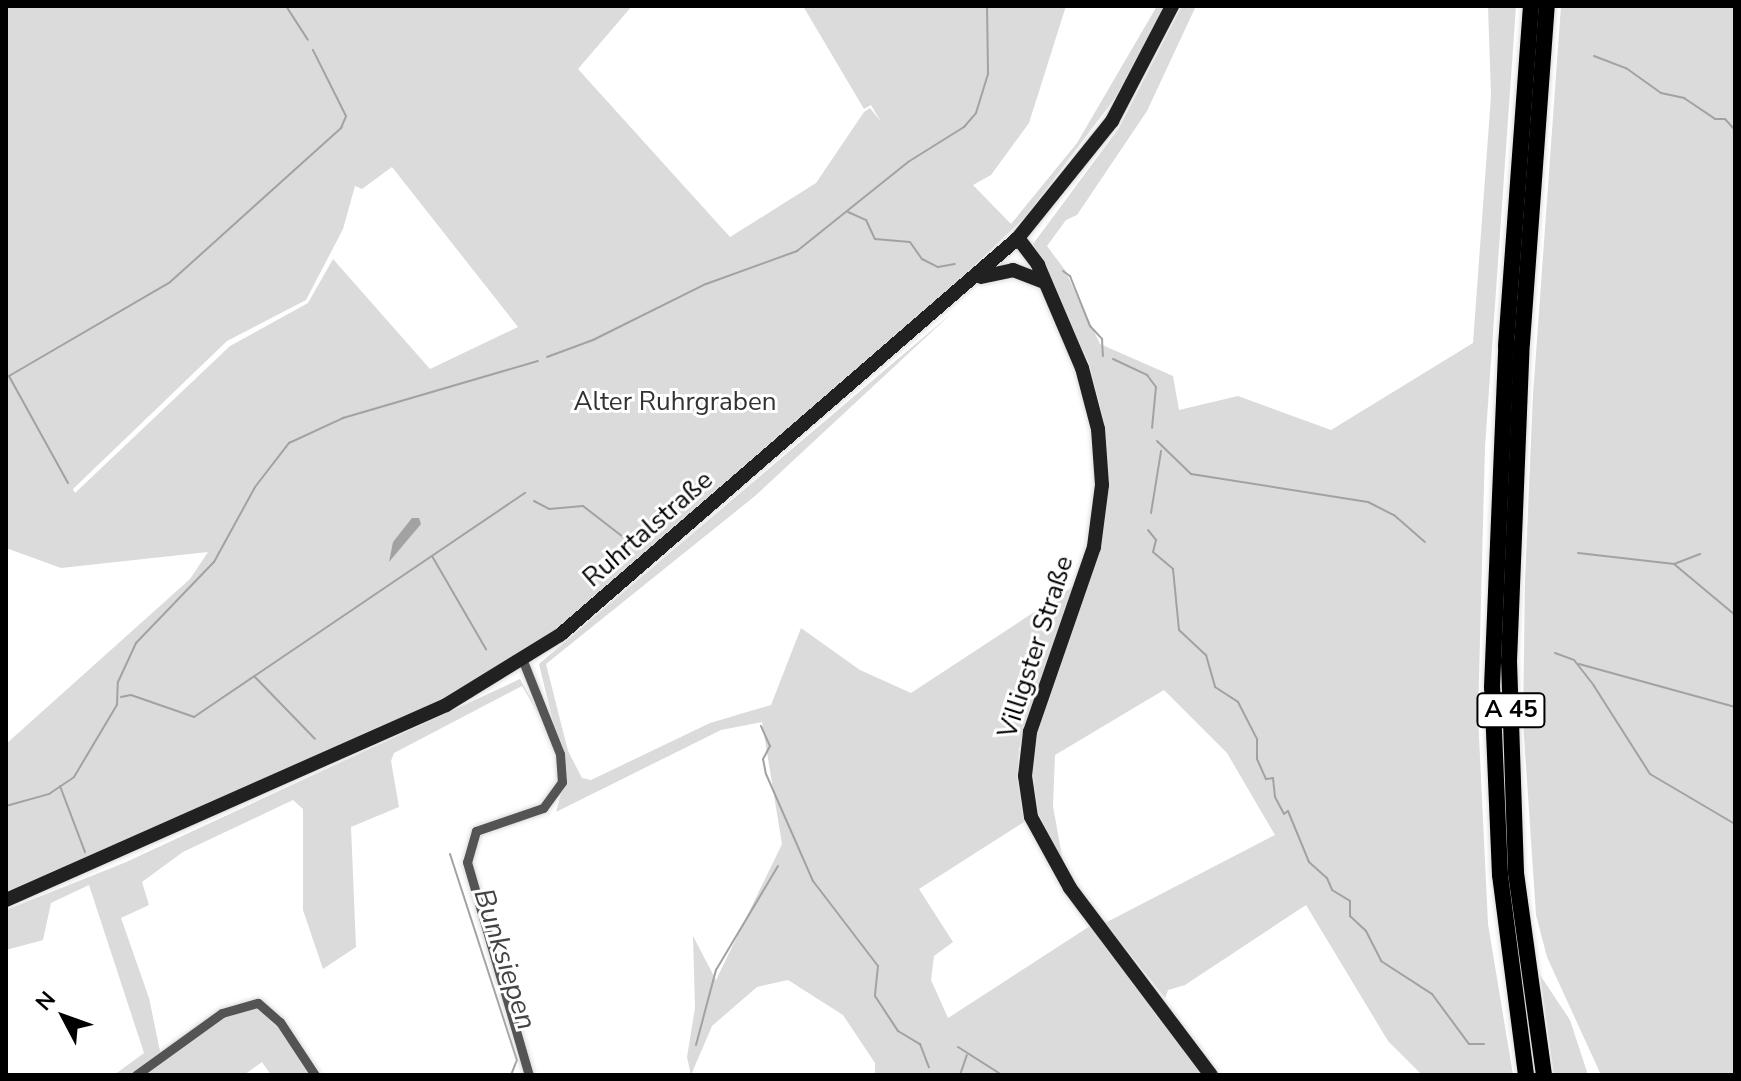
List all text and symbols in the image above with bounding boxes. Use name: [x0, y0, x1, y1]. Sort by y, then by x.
park label: Alter Ruhrgraben: [573, 386, 777, 418]
street label: Ruhrtalstraße: [577, 464, 719, 594]
street label: Villigster Straße: [992, 552, 1080, 742]
road number: A 45: [1475, 690, 1547, 730]
water label: Bunksiepen: [466, 884, 544, 1034]
north arrow: [24, 977, 104, 1057]
text: N: [29, 985, 63, 1017]

